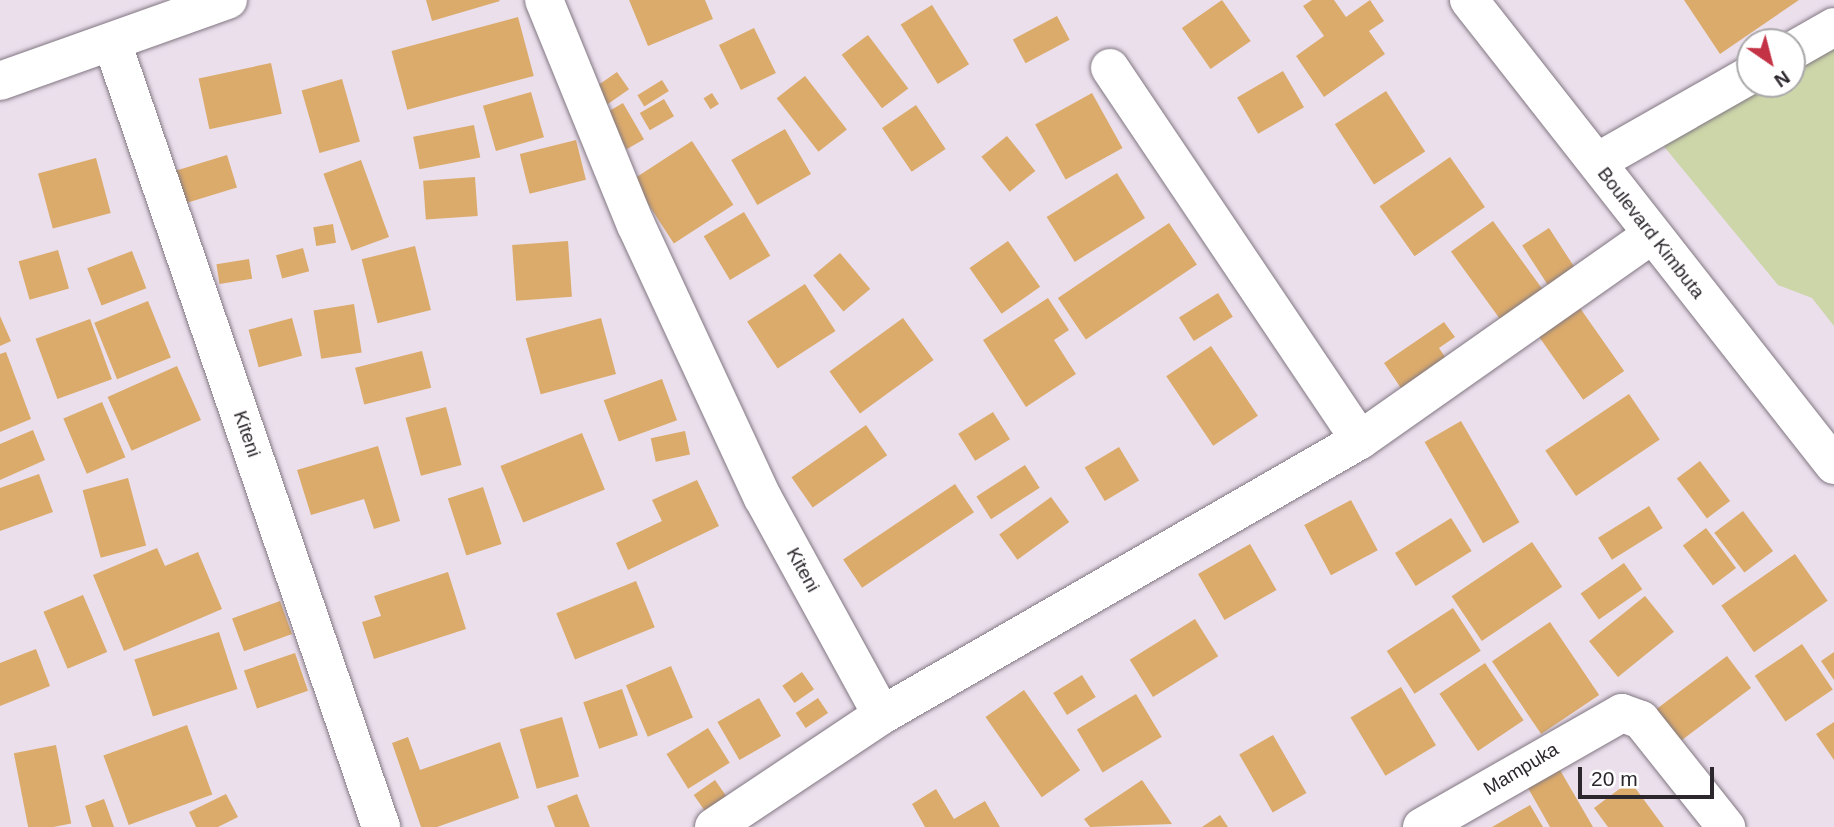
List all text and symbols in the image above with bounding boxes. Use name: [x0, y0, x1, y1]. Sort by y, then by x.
north arrow: [1736, 28, 1806, 98]
text: N: [1771, 66, 1794, 92]
street label: Boulevard Kimbuta: [1593, 163, 1709, 303]
street label: Kiteni: [228, 408, 266, 460]
street label: Kiteni: [782, 544, 824, 596]
street label: Mampuka: [1479, 738, 1563, 800]
scale bar: [1582, 754, 1718, 798]
text: 20 m: [1591, 767, 1638, 790]

